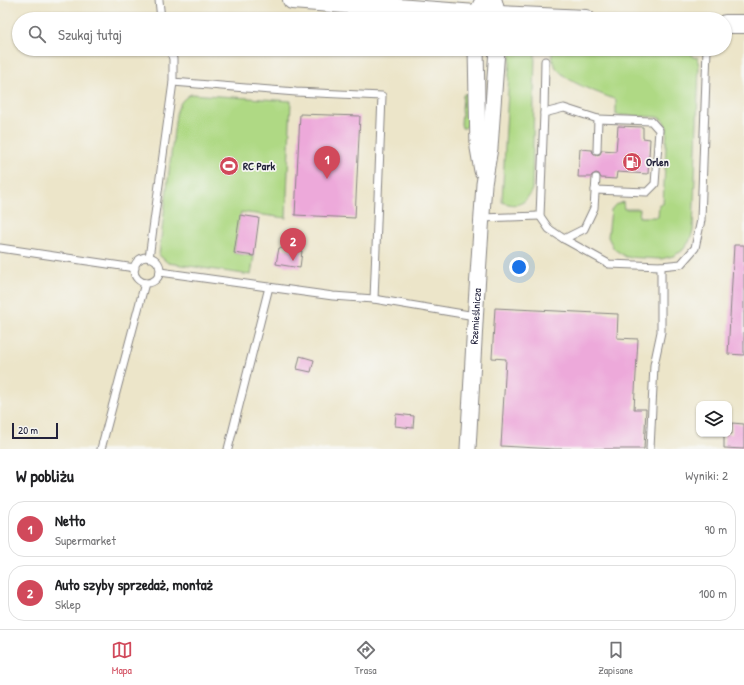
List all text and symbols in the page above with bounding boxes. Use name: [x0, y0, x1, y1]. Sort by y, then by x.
search box: [12, 12, 732, 56]
icon: search: [26, 23, 48, 45]
text: Szukaj tutaj: [58, 24, 122, 45]
pin: 1: [314, 146, 340, 179]
fuel station icon: Orlen: [621, 151, 643, 173]
sports icon: RC Park: [218, 155, 240, 177]
place label: Orlen: [646, 155, 669, 169]
place label: RC Park: [243, 159, 275, 173]
pin: 2: [280, 228, 306, 261]
your location: [509, 257, 529, 277]
street label: Rzemieślnicza: [467, 287, 484, 345]
map controls: [696, 401, 732, 437]
button: layers: [696, 401, 732, 437]
scale bar: [12, 421, 58, 440]
text: 20 m: [18, 423, 38, 437]
text: W pobliżu: [16, 464, 74, 487]
text: Wyniki: 2: [685, 466, 728, 484]
text: Netto: [55, 510, 85, 531]
text: 1: [28, 520, 32, 538]
text: 90 m: [705, 520, 727, 538]
text: Supermarket: [55, 531, 116, 549]
text: Auto szyby sprzedaż, montaż: [55, 574, 213, 595]
text: 2: [27, 584, 33, 602]
text: 100 m: [699, 584, 727, 602]
text: Sklep: [55, 595, 81, 613]
tab: Mapa: [111, 639, 133, 677]
tab: Trasa: [354, 639, 377, 677]
tab: Zapisane: [598, 639, 633, 677]

